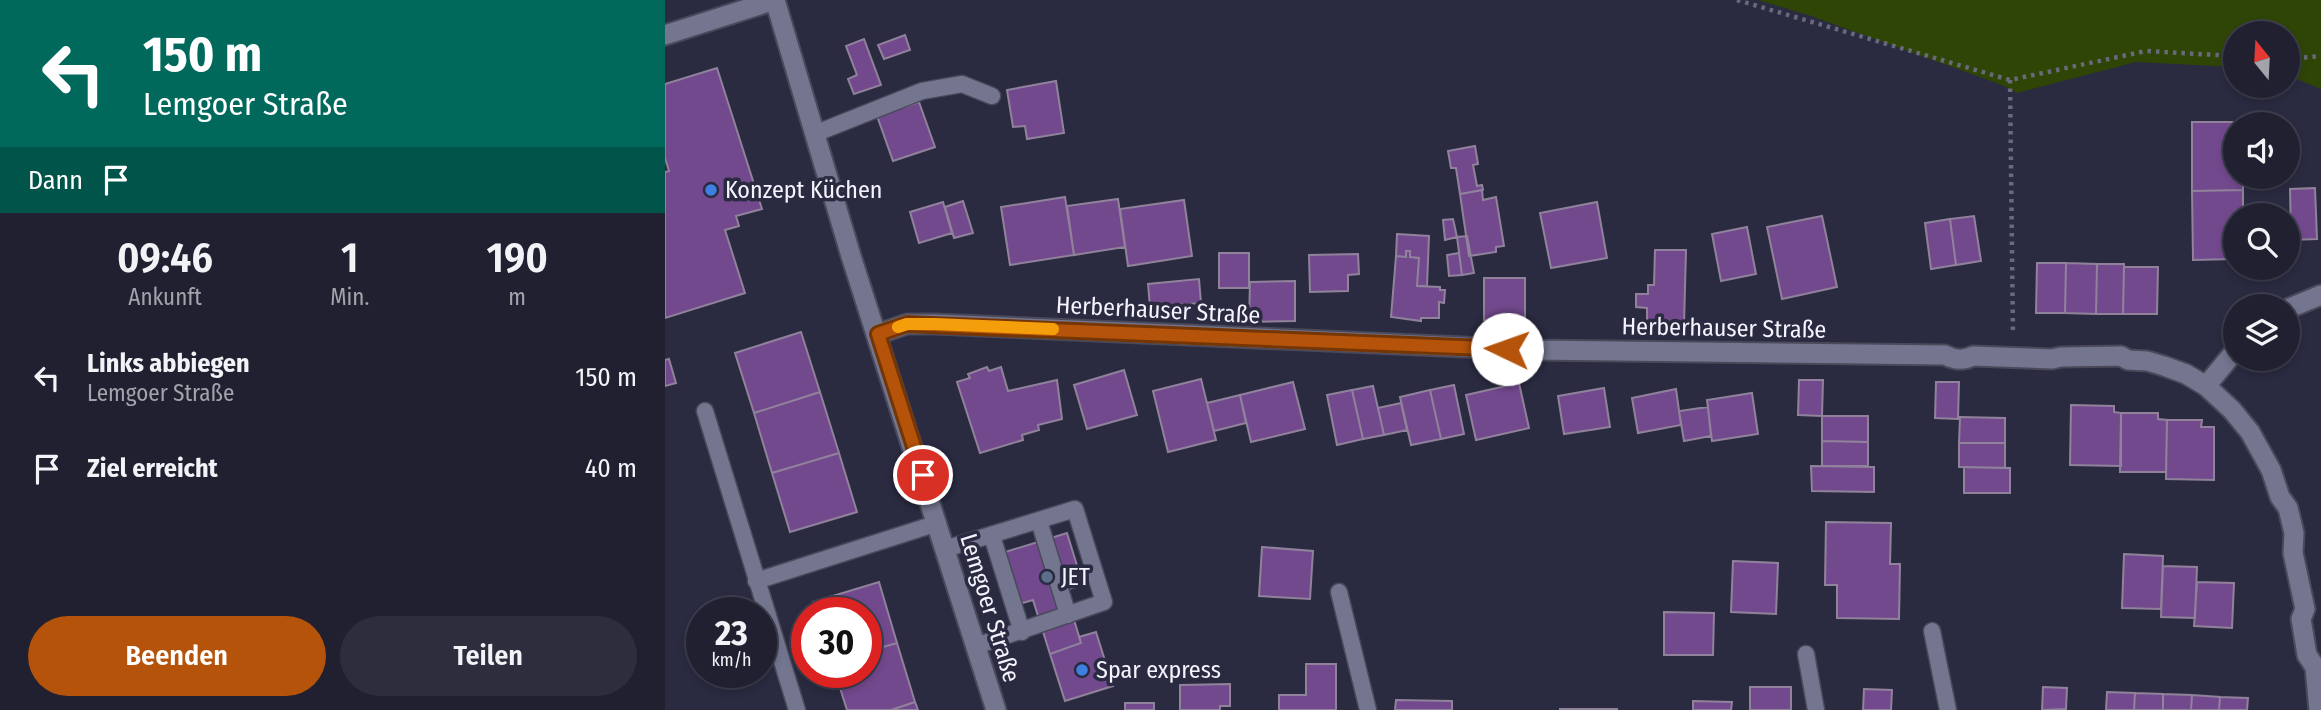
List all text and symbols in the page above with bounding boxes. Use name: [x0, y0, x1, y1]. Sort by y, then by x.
north arrow: [2223, 21, 2299, 98]
map controls: [2223, 21, 2300, 371]
text: 150 m: [143, 25, 262, 84]
icon: left: [28, 28, 119, 119]
text: Lemgoer Straße: [143, 85, 348, 123]
button: sound: [2223, 112, 2300, 189]
icon: arrive: [97, 161, 135, 199]
text: Dann: [28, 165, 83, 196]
place label: Konzept Küchen: [725, 176, 883, 204]
marker: Konzept Küchen: [703, 182, 719, 198]
button: search: [2223, 203, 2300, 280]
text: 09:46: [117, 233, 213, 283]
text: 1: [341, 233, 358, 283]
text: 190: [486, 233, 548, 283]
text: Ankunft: [128, 283, 202, 311]
text: Min.: [330, 283, 369, 311]
text: m: [508, 283, 526, 311]
street label: Herberhauser Straße: [1055, 291, 1261, 329]
button: layers: [2223, 294, 2300, 371]
position arrow: [1470, 312, 1544, 386]
street label: Herberhauser Straße: [1621, 312, 1827, 344]
text: Links abbiegen: [87, 348, 250, 379]
icon: left: [28, 359, 66, 397]
text: 150 m: [575, 362, 637, 393]
text: Lemgoer Straße: [87, 379, 234, 407]
pin: [893, 445, 953, 505]
icon: arrive: [28, 450, 66, 488]
text: Ziel erreicht: [87, 453, 218, 484]
text: 40 m: [585, 453, 637, 484]
icon: arrive: [904, 456, 942, 494]
street label: Lemgoer Straße: [954, 530, 1026, 686]
place label: JET: [1061, 563, 1090, 591]
marker: JET: [1039, 569, 1055, 585]
speed limit sign: 30: [791, 597, 882, 688]
text: 23: [715, 612, 748, 654]
button: Beenden: [28, 616, 326, 696]
button: Teilen: [340, 616, 637, 696]
text: km/h: [711, 649, 752, 671]
place label: Spar express: [1096, 656, 1221, 684]
marker: Spar express: [1074, 662, 1090, 678]

